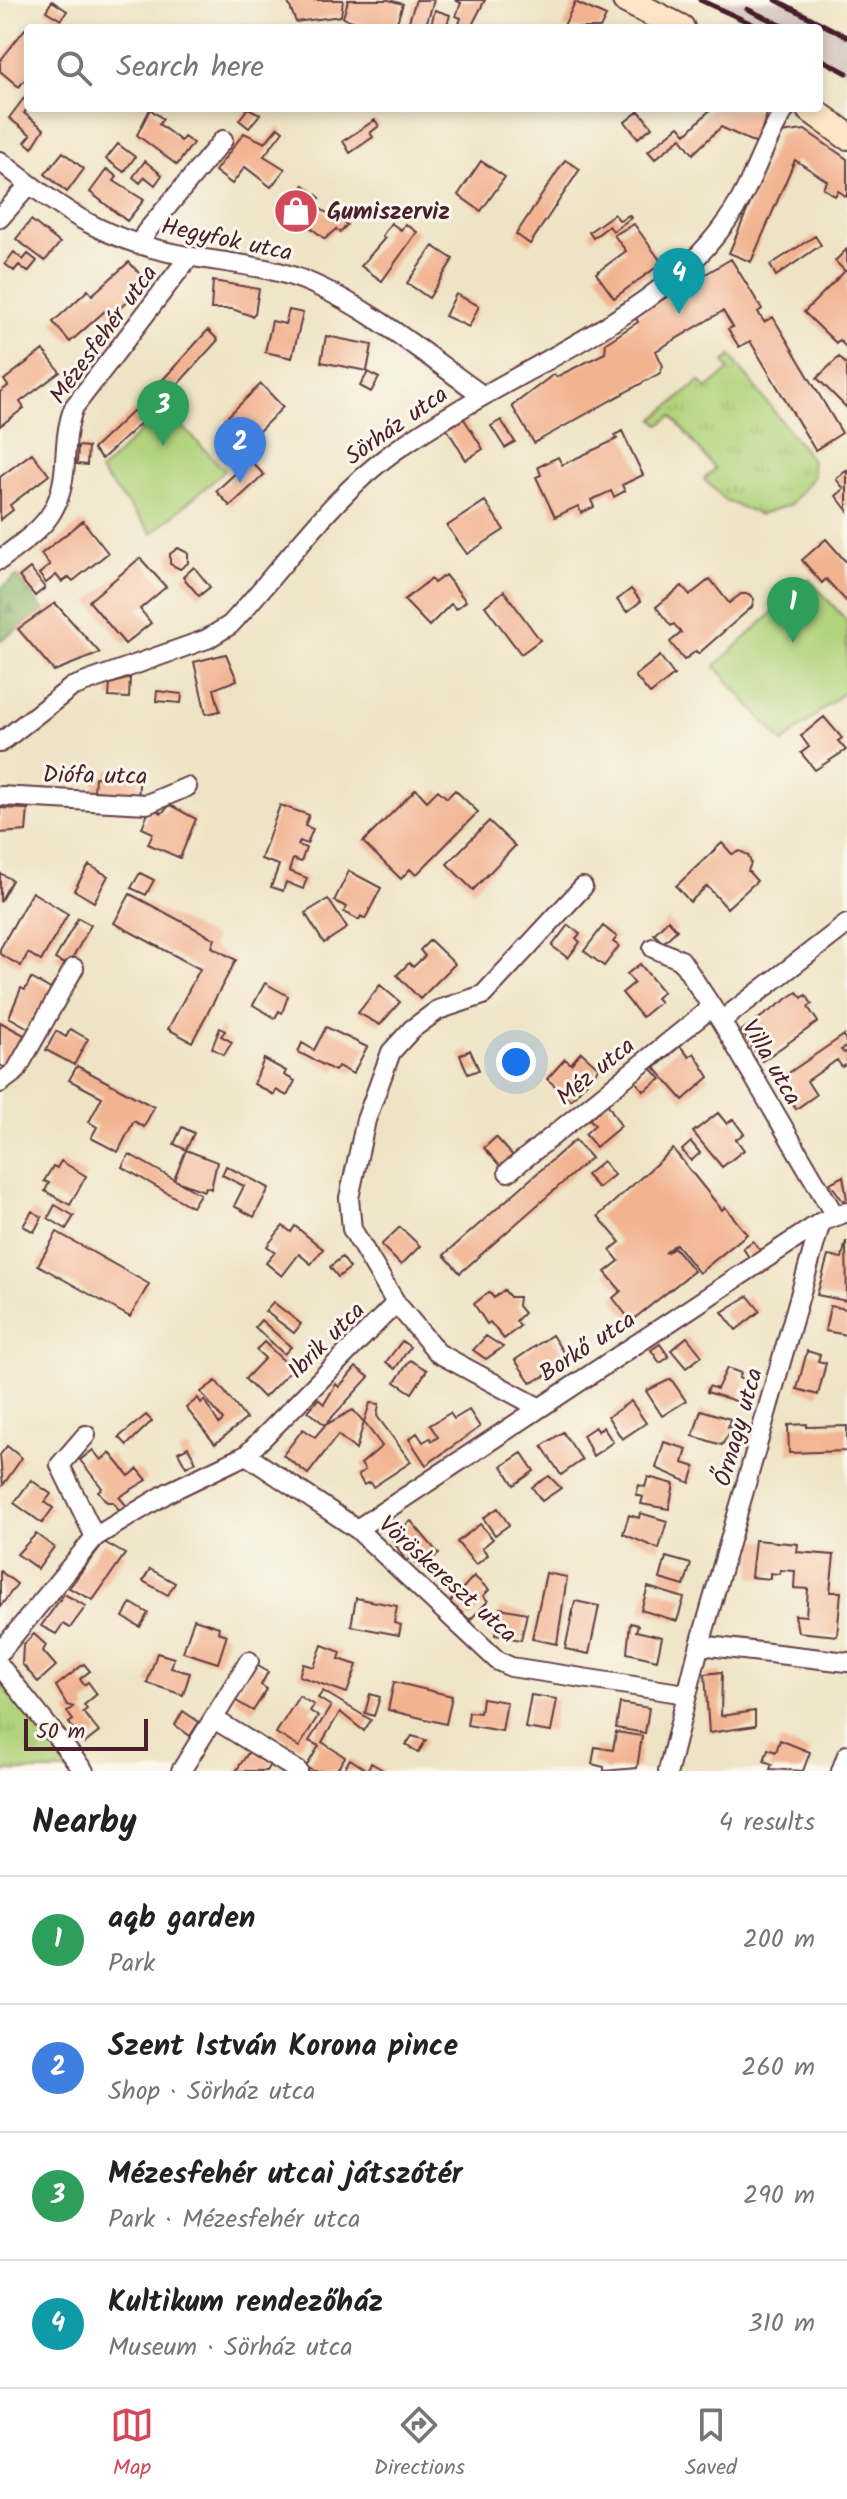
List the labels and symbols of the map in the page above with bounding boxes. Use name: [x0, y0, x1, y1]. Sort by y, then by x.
shop icon: Gumiszerviz: [272, 187, 320, 235]
place label: Gumiszerviz: [327, 193, 450, 232]
street label: Hegyfok utca: [158, 208, 296, 273]
pin: 4: [653, 248, 705, 314]
street label: Mézesfehér utca: [40, 257, 168, 413]
street label: Sörház utca: [337, 376, 457, 476]
pin: 3: [137, 380, 189, 446]
pin: 2: [214, 417, 266, 483]
pin: 1: [767, 577, 819, 643]
street label: Diófa utca: [42, 756, 148, 797]
street label: Villa utca: [730, 1012, 811, 1113]
street label: Méz utca: [548, 1028, 644, 1116]
your location: [496, 1042, 536, 1082]
street label: Ibrik utca: [279, 1293, 375, 1389]
street label: Borkő utca: [532, 1301, 644, 1393]
street label: Őrnagy utca: [704, 1364, 775, 1491]
street label: Vöröskereszt utca: [369, 1507, 525, 1653]
scale bar: [24, 1715, 148, 1751]

